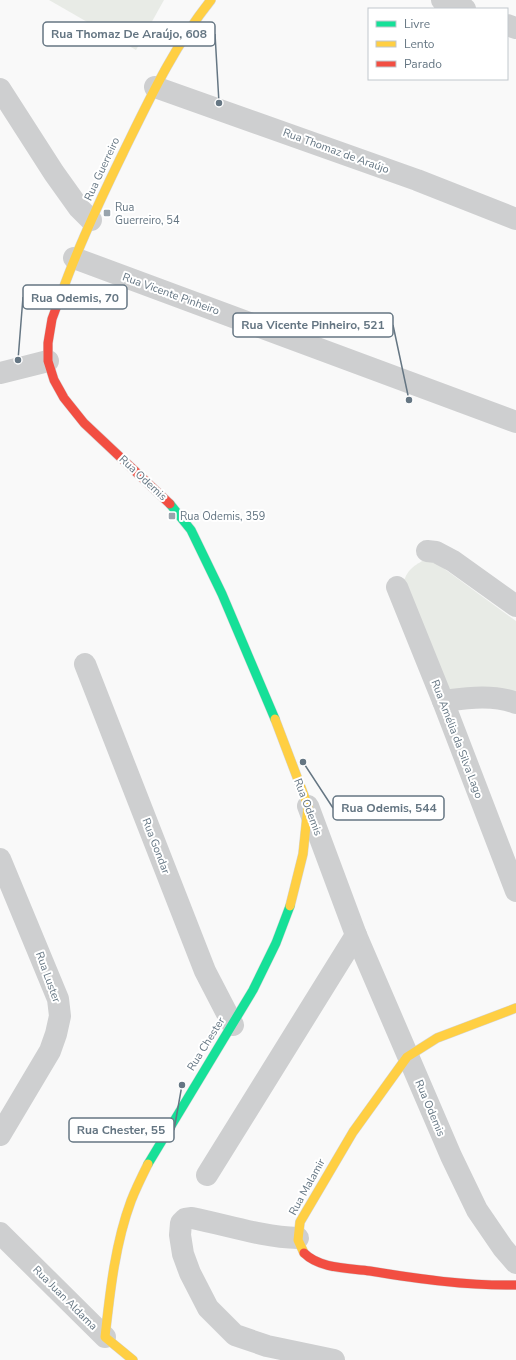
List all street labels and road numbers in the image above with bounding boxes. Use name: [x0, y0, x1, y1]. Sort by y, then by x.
street label: Rua Thomaz de Araújo: [281, 125, 391, 177]
street label: Rua Guerreiro: [81, 135, 123, 203]
street label: Rua Vicente Pinheiro: [120, 269, 222, 319]
street label: Rua Odemis: [116, 452, 170, 504]
street label: Rua Amélia da Silva Lago: [427, 677, 487, 801]
street label: Rua Odemis: [290, 776, 326, 838]
street label: Rua Gondar: [138, 816, 174, 876]
street label: Rua Luster: [32, 950, 64, 1005]
street label: Rua Chester: [184, 1014, 228, 1074]
street label: Rua Odemis: [411, 1077, 449, 1139]
street label: Rua Malamir: [285, 1156, 329, 1218]
street label: Rua Juan Aldama: [29, 1262, 101, 1334]

